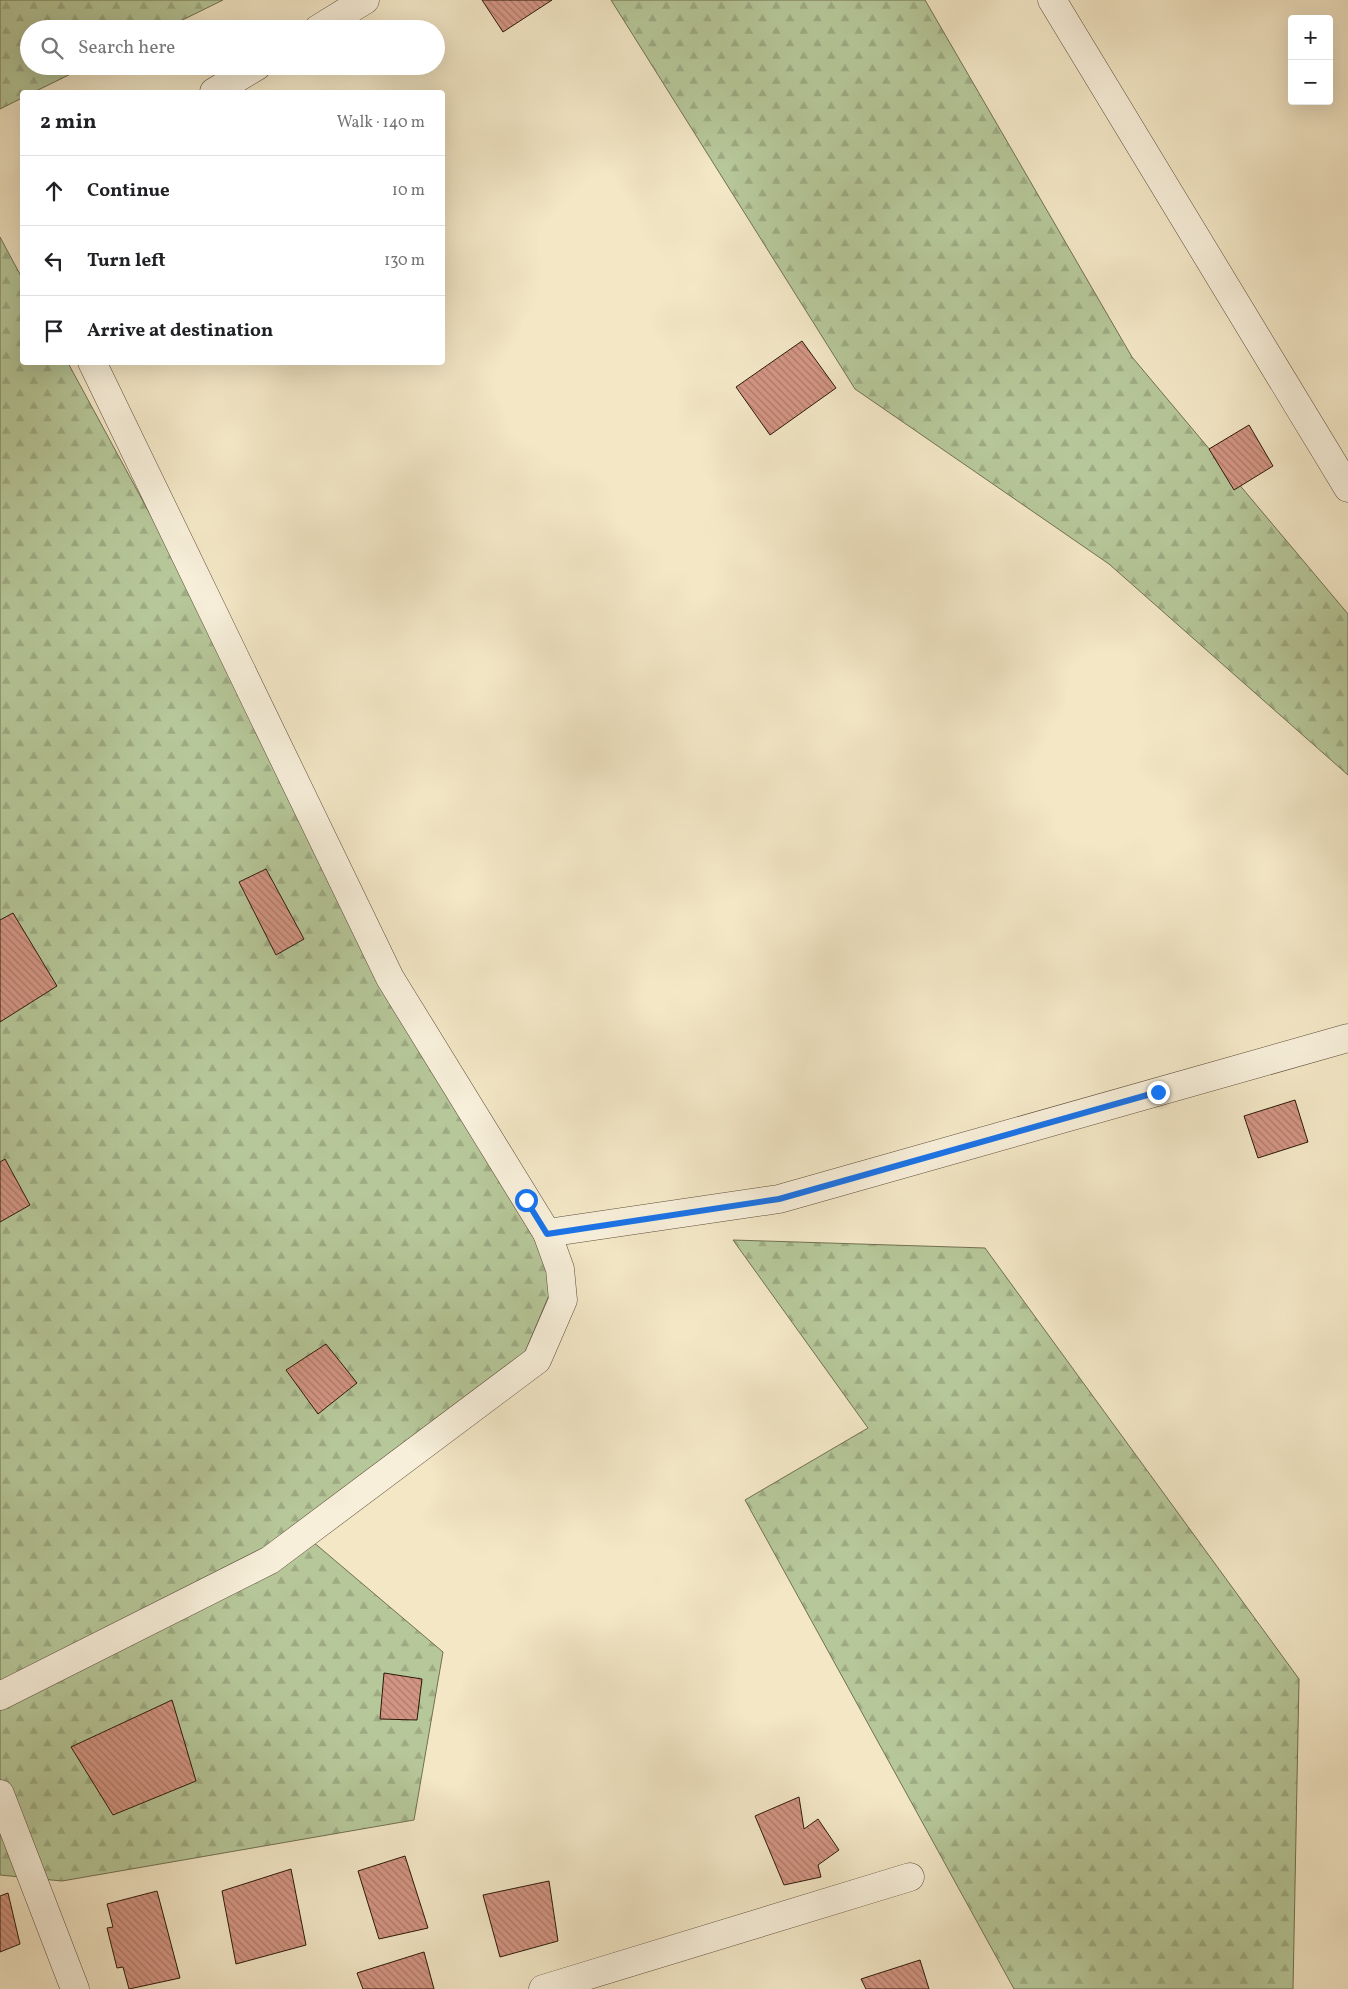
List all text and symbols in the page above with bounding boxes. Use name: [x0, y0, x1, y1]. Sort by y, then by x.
map controls: [1288, 15, 1333, 105]
button: +: [1288, 15, 1333, 60]
search box: [20, 20, 445, 75]
icon: search: [38, 34, 66, 62]
text: Search here: [78, 35, 175, 61]
button: −: [1288, 60, 1333, 105]
text: 2 min: [40, 108, 97, 137]
text: Walk · 140 m: [337, 112, 425, 134]
icon: ahead: [40, 177, 68, 205]
text: Continue: [87, 178, 170, 204]
text: 10 m: [392, 180, 425, 202]
icon: left: [40, 247, 68, 275]
text: Turn left: [87, 248, 166, 274]
text: 130 m: [384, 250, 425, 272]
icon: arrive: [40, 317, 68, 345]
text: Arrive at destination: [87, 318, 273, 344]
route end: [1147, 1081, 1170, 1104]
route start: [515, 1189, 538, 1212]

